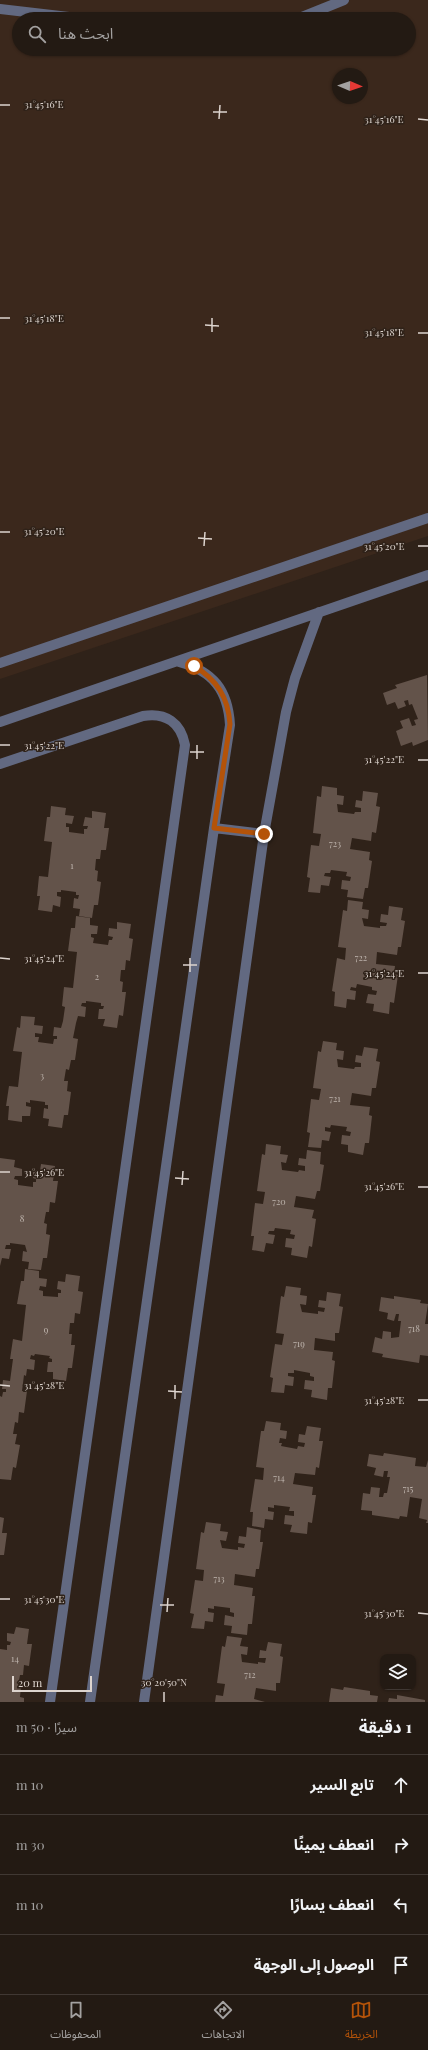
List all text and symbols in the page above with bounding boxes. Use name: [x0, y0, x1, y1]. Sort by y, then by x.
search box: [12, 12, 416, 56]
icon: search: [26, 23, 48, 45]
text: ابحث هنا: [58, 23, 113, 43]
north arrow: [332, 68, 368, 104]
text: 31°45'16"E: [24, 97, 64, 111]
text: 31°45'16"E: [364, 112, 404, 126]
text: 31°45'18"E: [24, 311, 64, 325]
text: 31°45'18"E: [364, 325, 404, 339]
text: 31°45'20"E: [23, 524, 65, 538]
text: 31°45'20"E: [363, 539, 405, 553]
route start: [185, 657, 203, 675]
text: 31°45'22"E: [24, 738, 64, 752]
text: 31°45'22"E: [364, 752, 404, 766]
route end: [255, 825, 273, 843]
house number: 723: [329, 837, 341, 849]
house number: 1: [70, 859, 74, 871]
text: 31°45'24"E: [24, 951, 64, 965]
house number: 722: [355, 951, 367, 963]
text: 31°45'24"E: [364, 966, 404, 980]
house number: 2: [95, 970, 99, 982]
house number: 3: [40, 1069, 44, 1081]
house number: 721: [329, 1092, 341, 1104]
text: 31°45'26"E: [24, 1165, 64, 1179]
text: 31°45'26"E: [364, 1179, 404, 1193]
house number: 720: [272, 1195, 286, 1207]
house number: 8: [20, 1212, 25, 1224]
house number: 718: [408, 1322, 420, 1334]
house number: 9: [44, 1323, 49, 1335]
house number: 719: [293, 1337, 305, 1349]
text: 31°45'28"E: [24, 1378, 64, 1392]
text: 31°45'28"E: [364, 1393, 404, 1407]
house number: 714: [273, 1471, 285, 1483]
house number: 715: [403, 1482, 414, 1494]
house number: 713: [214, 1572, 224, 1584]
text: 31°45'30"E: [24, 1592, 64, 1606]
text: 31°45'30"E: [364, 1606, 404, 1620]
house number: 14: [11, 1652, 19, 1664]
map controls: [380, 1654, 416, 1690]
button: layers: [380, 1654, 416, 1690]
house number: 712: [244, 1668, 256, 1680]
scale bar: [12, 1674, 92, 1693]
text: 20 m: [18, 1675, 42, 1690]
text: 30°20'50"N: [141, 1675, 187, 1689]
text: 1 دقيقة: [359, 1715, 412, 1737]
text: سيرًا · 50 m: [16, 1718, 77, 1735]
text: تابع السير: [310, 1774, 374, 1794]
icon: ahead: [390, 1774, 412, 1796]
text: 10 m: [16, 1776, 43, 1793]
text: انعطف يمينًا: [294, 1834, 374, 1854]
icon: right: [390, 1834, 412, 1856]
text: 30 m: [16, 1836, 44, 1853]
text: انعطف يسارًا: [290, 1894, 374, 1914]
icon: left: [390, 1894, 412, 1916]
text: 10 m: [16, 1896, 43, 1913]
text: الوصول إلى الوجهة: [254, 1954, 374, 1974]
icon: arrive: [390, 1954, 412, 1976]
tab: المحفوظات: [50, 1999, 101, 2046]
tab: الاتجاهات: [202, 1999, 245, 2046]
tab: الخريطة: [345, 1999, 378, 2046]

